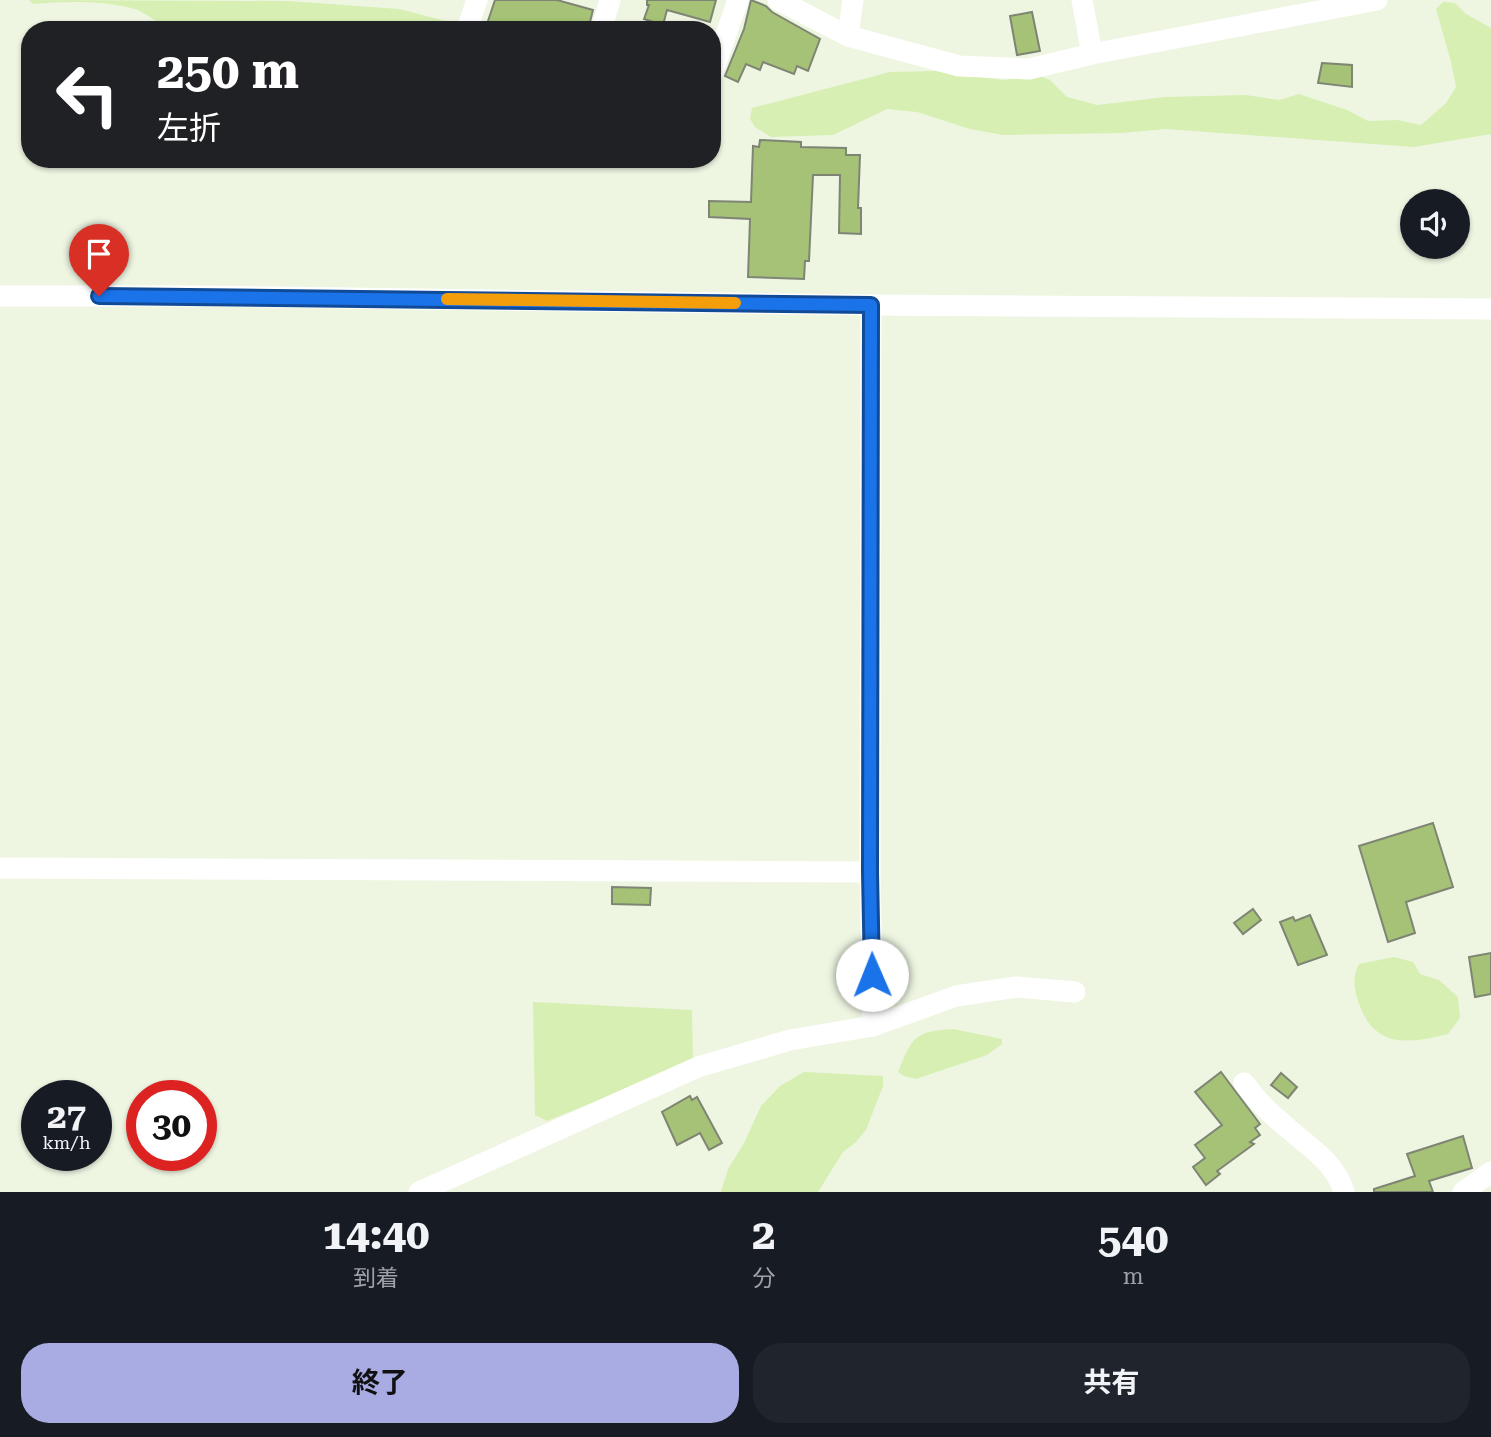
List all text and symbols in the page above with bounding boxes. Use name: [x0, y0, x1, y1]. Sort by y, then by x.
text: 250 m: [157, 43, 299, 100]
icon: left: [42, 49, 133, 140]
text: 左折: [157, 109, 221, 147]
map controls: [1400, 189, 1470, 259]
button: sound: [1400, 189, 1470, 259]
pin: [69, 224, 129, 296]
icon: arrive: [80, 235, 118, 273]
position arrow: [835, 938, 909, 1012]
speed limit sign: 30: [126, 1080, 217, 1171]
text: 27: [47, 1096, 86, 1137]
text: km/h: [42, 1132, 91, 1153]
text: 14:40: [322, 1210, 430, 1259]
text: 2: [752, 1210, 776, 1259]
text: 540: [1098, 1214, 1169, 1263]
text: m: [1123, 1263, 1144, 1290]
text: 到着: [353, 1265, 399, 1292]
text: 分: [752, 1265, 775, 1292]
button: 終了: [21, 1343, 739, 1423]
button: 共有: [753, 1343, 1470, 1423]

